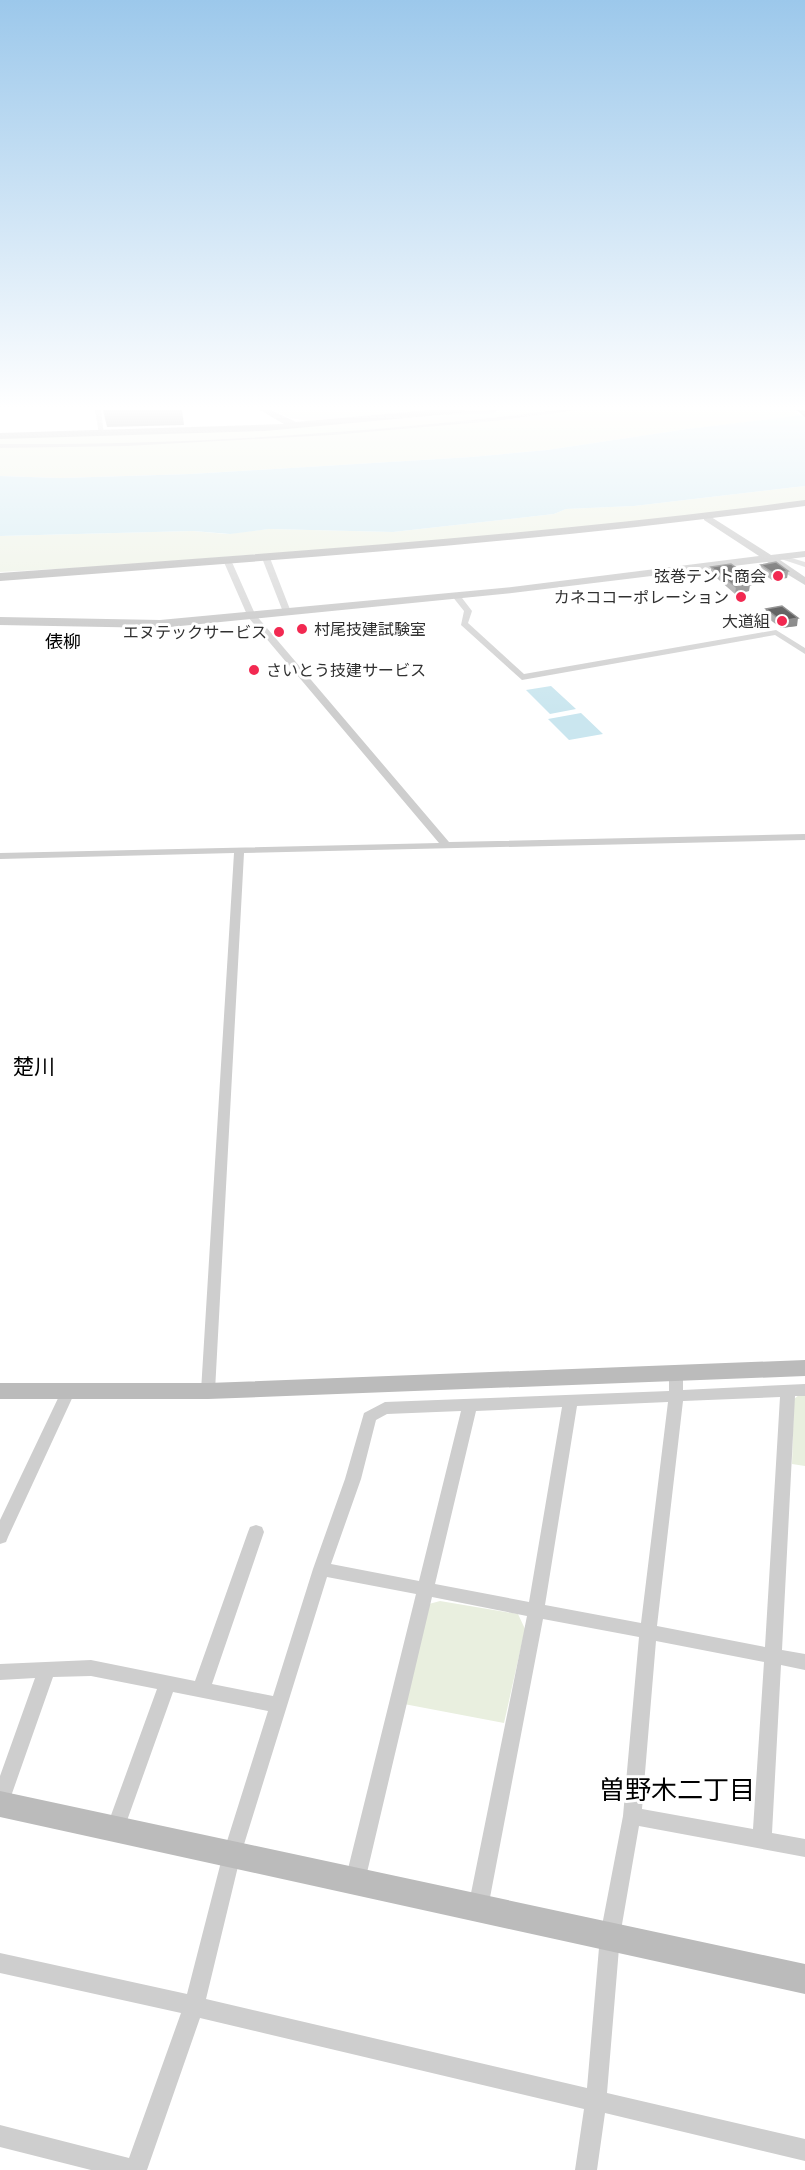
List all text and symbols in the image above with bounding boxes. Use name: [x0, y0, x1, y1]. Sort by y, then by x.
place label: 弦巻テント商会: [654, 568, 766, 585]
marker: 弦巻テント商会: [771, 569, 785, 583]
place label: カネココーポレーション: [554, 589, 729, 606]
marker: カネココーポレーション: [734, 590, 748, 604]
place label: 大道組: [722, 613, 770, 630]
marker: 大道組: [775, 614, 789, 628]
place label: 村尾技建試験室: [314, 621, 426, 638]
marker: 村尾技建試験室: [295, 622, 309, 636]
place label: エヌテックサービス: [123, 624, 267, 641]
marker: エヌテックサービス: [272, 625, 286, 639]
district label: 俵柳: [45, 632, 81, 652]
place label: さいとう技建サービス: [266, 662, 426, 679]
marker: さいとう技建サービス: [247, 663, 261, 677]
district label: 楚川: [13, 1055, 55, 1078]
district label: 曽野木二丁目: [599, 1775, 755, 1805]

